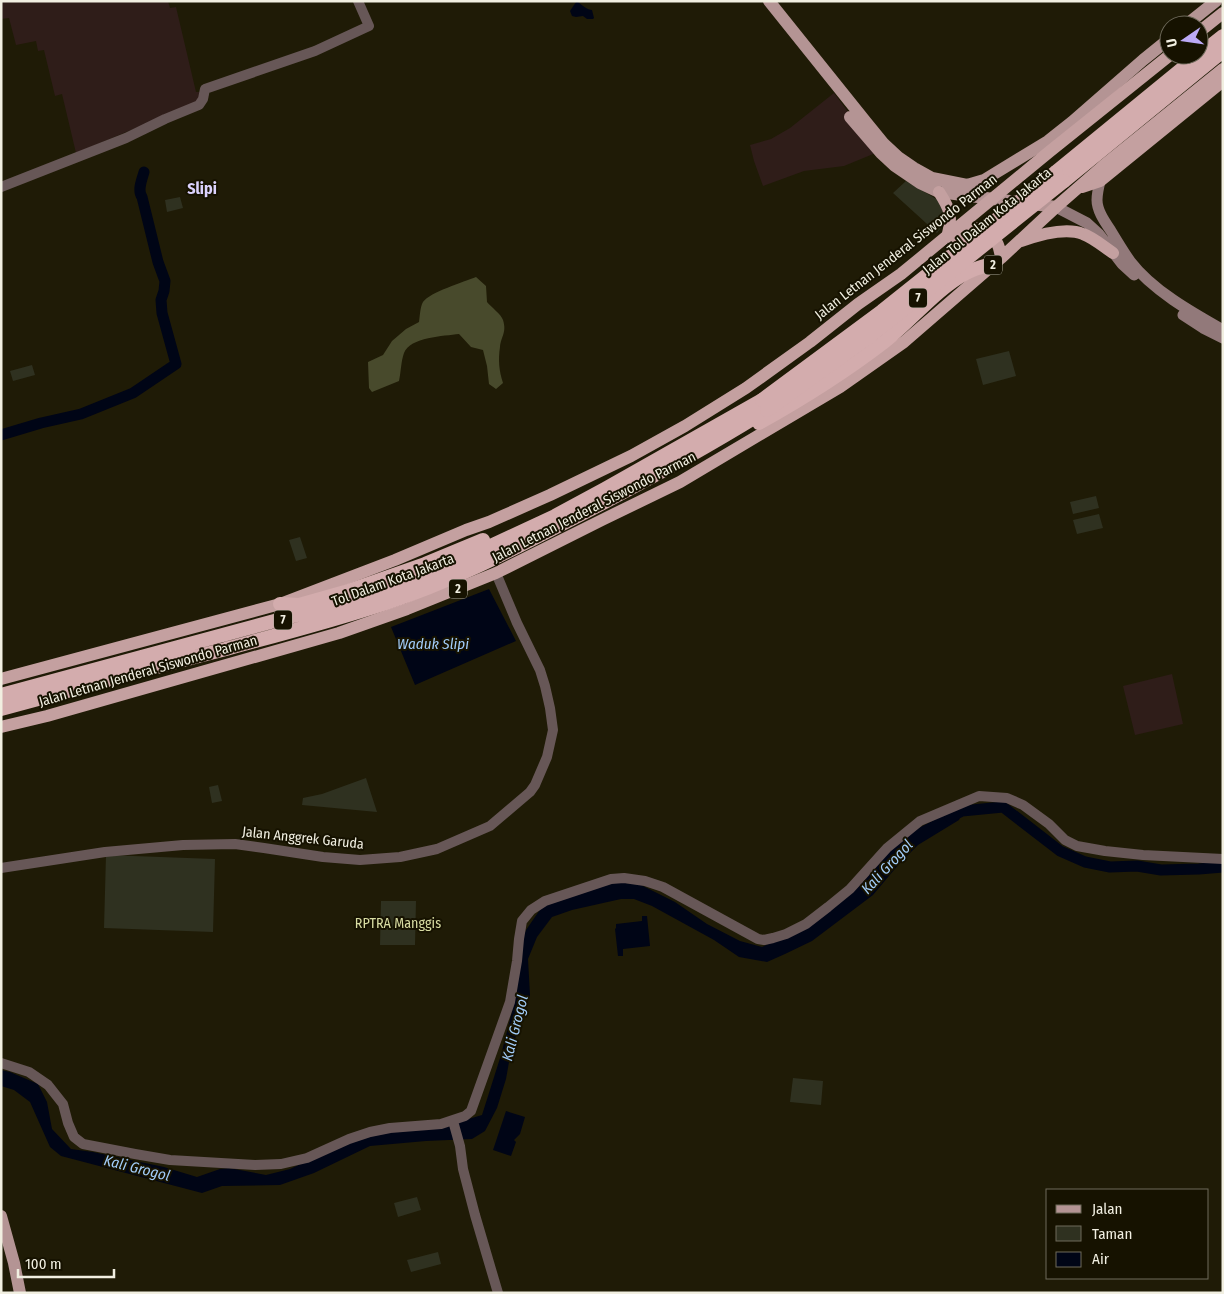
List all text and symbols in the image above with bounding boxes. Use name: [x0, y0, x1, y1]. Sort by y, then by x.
north arrow: [1159, 15, 1209, 65]
text: U: [1163, 37, 1181, 49]
street label: Jalan Tol Dalam Kota Jakarta: [919, 164, 1055, 278]
street label: Jalan Letnan Jenderal Siswondo Parman: [812, 171, 1000, 323]
district label: Slipi: [187, 179, 217, 198]
road number: 2: [984, 256, 1002, 274]
road number: 7: [909, 288, 927, 308]
street label: Jalan Letnan Jenderal Siswondo Parman: [489, 448, 699, 566]
street label: Tol Dalam Kota Jakarta: [330, 550, 456, 610]
road number: 2: [449, 580, 467, 598]
road number: 7: [274, 610, 292, 630]
street label: Jalan Letnan Jenderal Siswondo Parman: [37, 632, 259, 710]
water label: Waduk Slipi: [397, 635, 469, 653]
street label: Jalan Anggrek Garuda: [241, 823, 365, 853]
water label: Kali Grogol: [857, 836, 917, 898]
park label: RPTRA Manggis: [355, 915, 441, 932]
water label: Kali Grogol: [498, 993, 532, 1063]
water label: Kali Grogol: [102, 1151, 172, 1185]
legend: [1046, 1189, 1209, 1279]
text: Jalan: [1092, 1200, 1122, 1218]
text: Taman: [1092, 1225, 1132, 1243]
scale bar: [18, 1246, 114, 1278]
text: Air: [1092, 1250, 1110, 1268]
text: 100 m: [25, 1255, 62, 1273]

